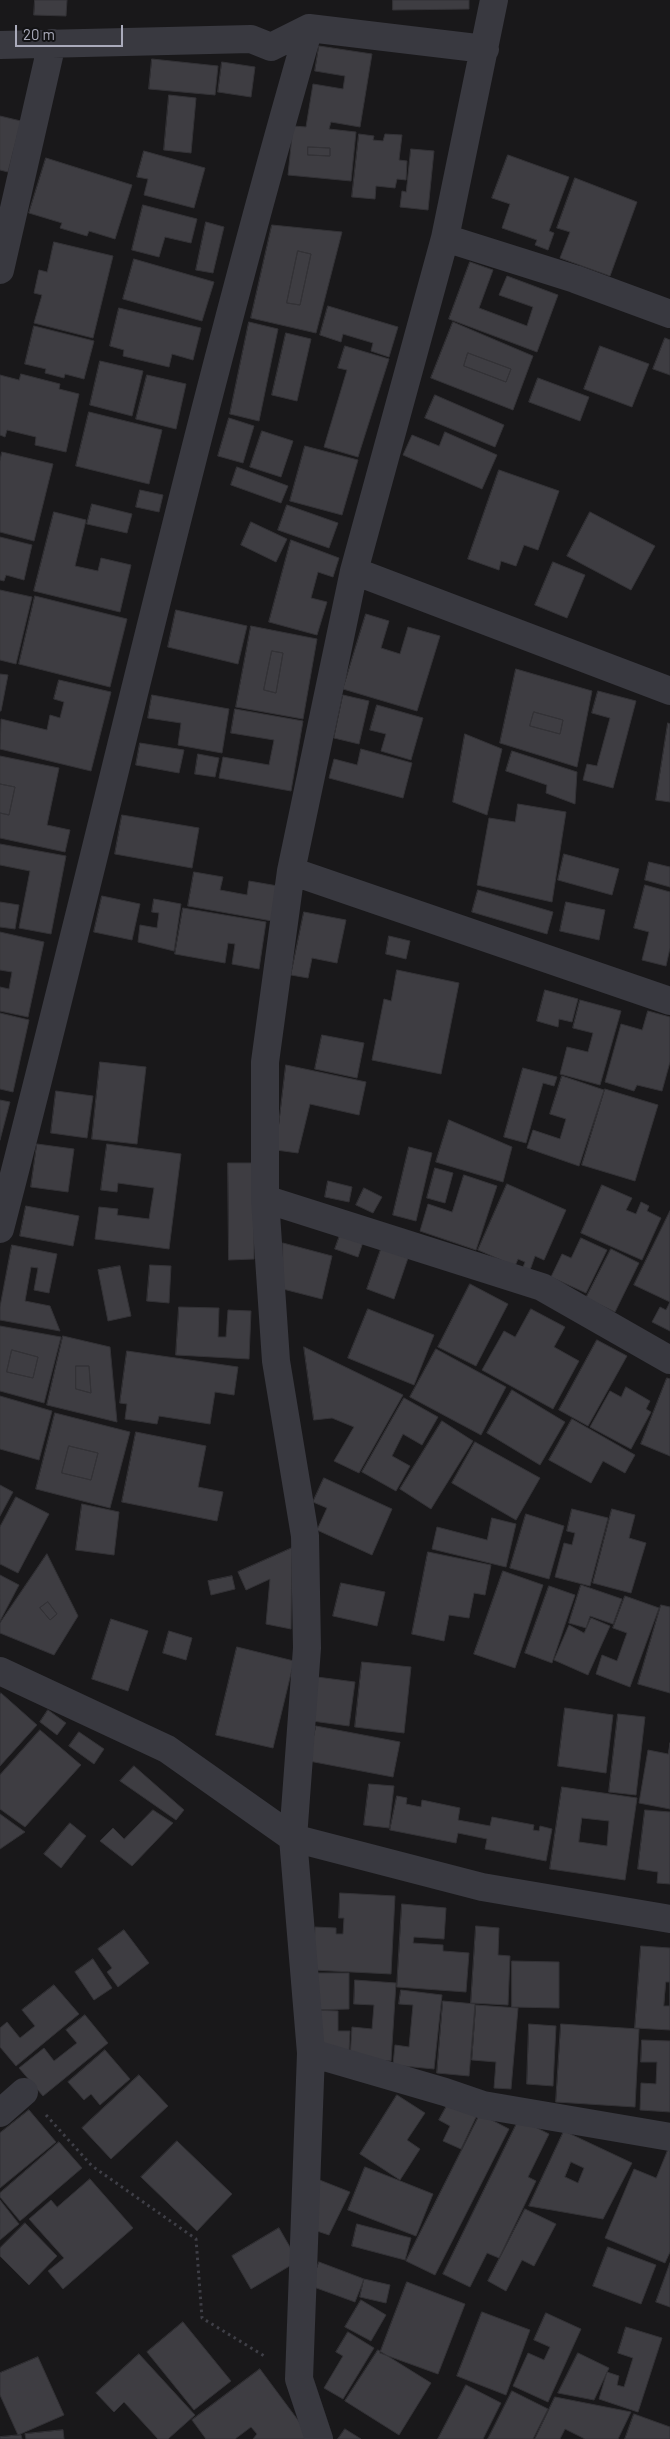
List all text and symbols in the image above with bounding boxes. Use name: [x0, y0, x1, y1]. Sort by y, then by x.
scale bar: [18, 15, 125, 47]
text: 20 m: [23, 25, 55, 43]

